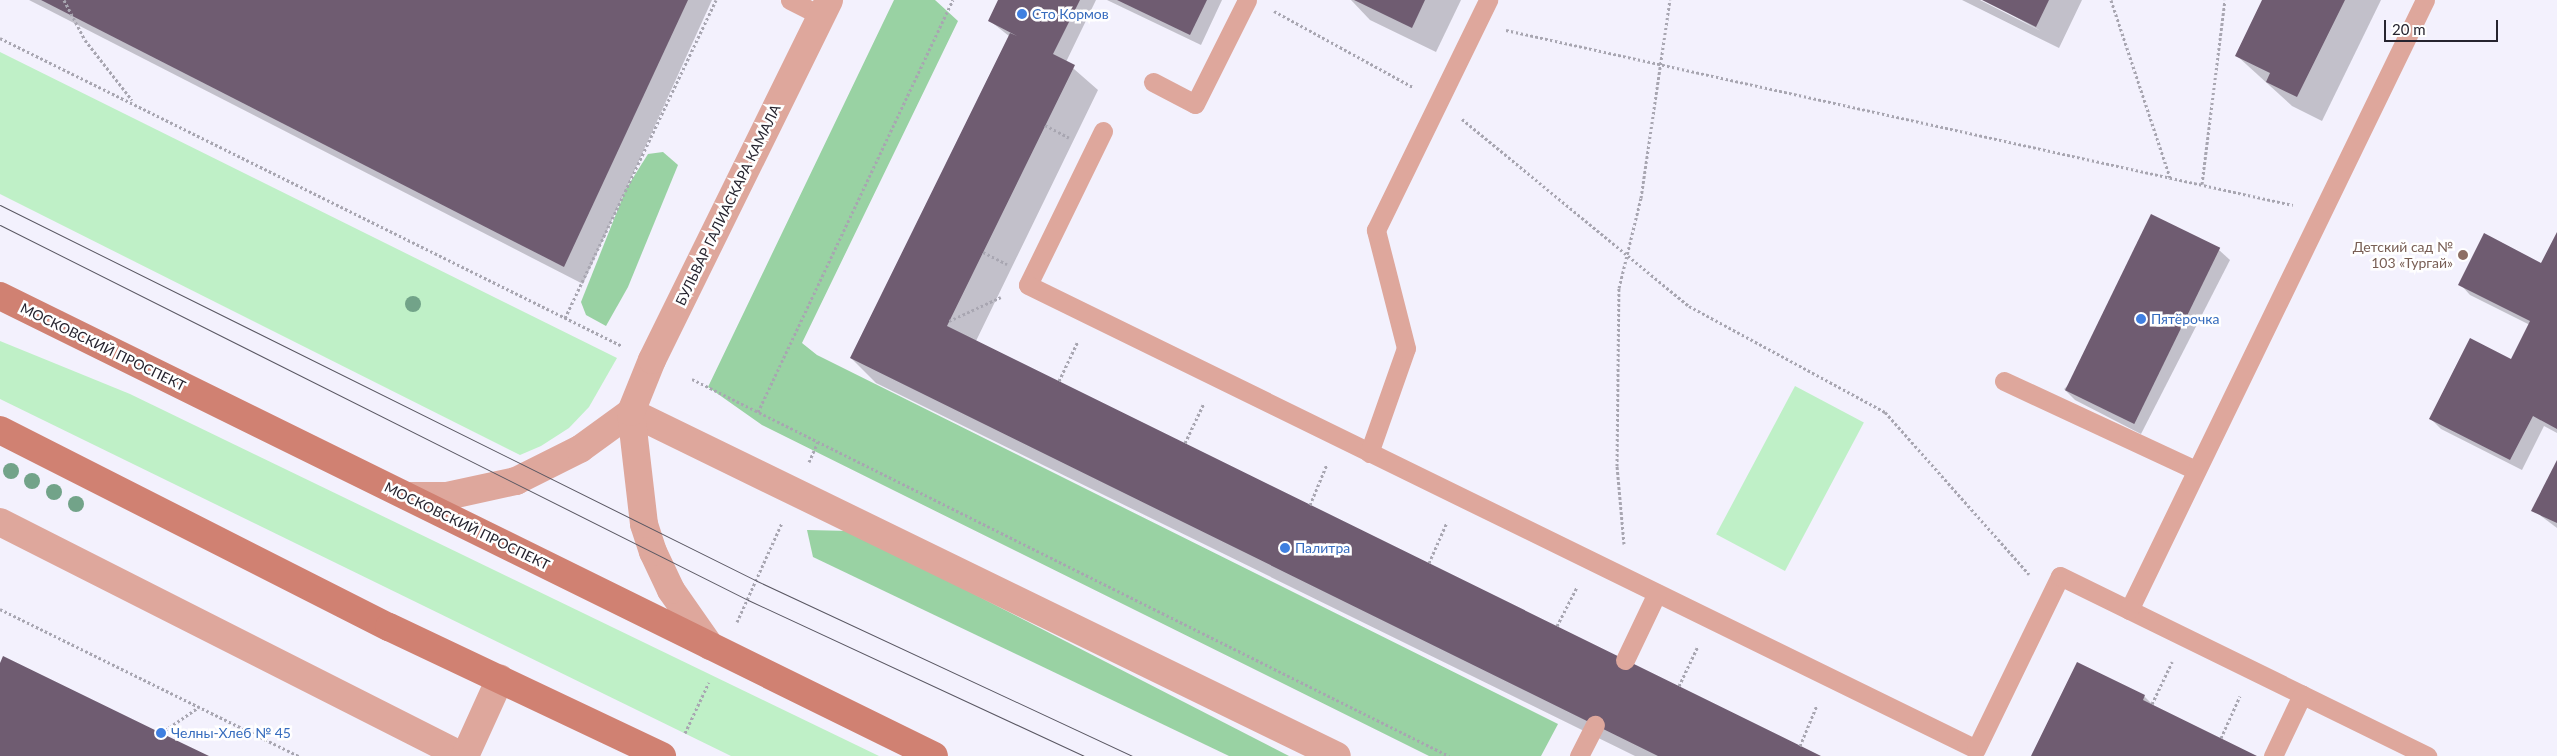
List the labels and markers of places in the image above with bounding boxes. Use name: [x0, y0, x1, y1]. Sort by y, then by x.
place label: Сто Кормов: [1032, 6, 1109, 22]
marker: Сто Кормов: [1016, 8, 1028, 20]
place label: Детский сад № 103 «Тургай»: [2353, 239, 2453, 272]
marker: Детский сад № 103 «Тургай»: [2457, 249, 2469, 261]
place label: Пятёрочка: [2151, 311, 2219, 327]
marker: Пятёрочка: [2135, 313, 2147, 325]
place label: Палитра: [1295, 540, 1350, 556]
marker: Палитра: [1279, 542, 1291, 554]
place label: Челны-Хлеб № 45: [171, 725, 291, 741]
marker: Челны-Хлеб № 45: [155, 727, 167, 739]

